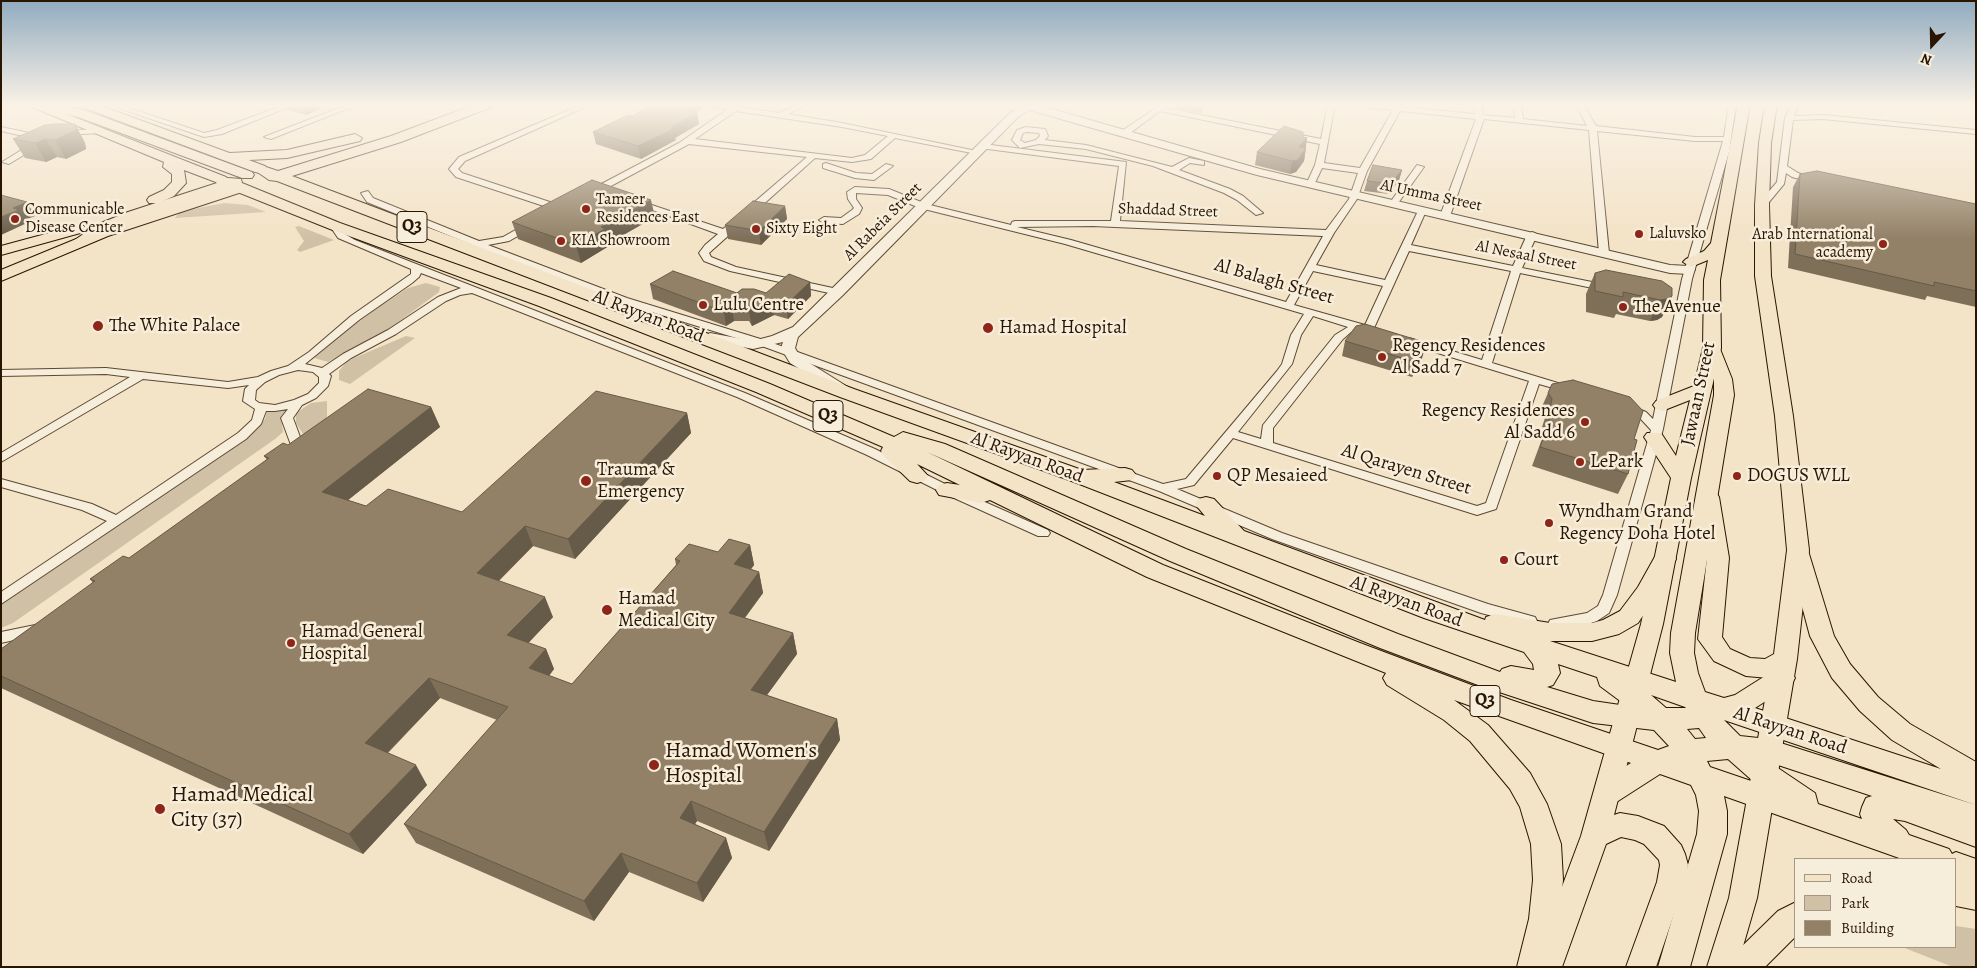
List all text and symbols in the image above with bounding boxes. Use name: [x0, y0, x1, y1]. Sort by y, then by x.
north arrow: [1907, 20, 1957, 70]
text: N: [1918, 49, 1935, 70]
street label: Al Umma Street: [1379, 176, 1483, 216]
street label: Al Rabeia Street: [840, 179, 926, 265]
place label: Tameer Residences East: [596, 190, 700, 228]
place label: Communicable Disease Center: [25, 200, 125, 238]
street label: Shaddad Street: [1118, 200, 1218, 222]
marker: Tameer Residences East: [580, 203, 592, 215]
road number: Q3: [397, 212, 427, 242]
marker: Communicable Disease Center: [9, 213, 21, 225]
place label: Sixty Eight: [766, 219, 837, 239]
marker: Sixty Eight: [750, 223, 762, 235]
place label: Laluvsko: [1649, 224, 1706, 244]
place label: Arab International academy: [1752, 225, 1873, 263]
marker: Laluvsko: [1633, 228, 1645, 240]
place label: KIA Showroom: [571, 231, 670, 251]
marker: KIA Showroom: [555, 235, 567, 247]
street label: Al Nesaal Street: [1474, 237, 1578, 275]
marker: Arab International academy: [1877, 238, 1889, 250]
street label: Al Balagh Street: [1212, 254, 1336, 310]
street label: Al Rayyan Road: [589, 285, 707, 349]
place label: Lulu Centre: [713, 294, 804, 316]
place label: The Avenue: [1633, 296, 1721, 318]
marker: Lulu Centre: [697, 299, 709, 311]
marker: The Avenue: [1617, 301, 1629, 313]
place label: The White Palace: [109, 315, 240, 337]
place label: Hamad Hospital: [999, 317, 1127, 339]
marker: The White Palace: [91, 319, 105, 333]
marker: Hamad Hospital: [981, 321, 995, 335]
place label: Regency Residences Al Sadd 7: [1392, 335, 1546, 379]
street label: Jawaan Street: [1677, 340, 1721, 448]
marker: Regency Residences Al Sadd 7: [1376, 351, 1388, 363]
place label: Regency Residences Al Sadd 6: [1421, 400, 1575, 444]
road number: Q3: [813, 401, 843, 432]
marker: Regency Residences Al Sadd 6: [1579, 416, 1591, 428]
street label: Al Rayyan Road: [968, 427, 1086, 489]
street label: Al Qarayen Street: [1338, 439, 1474, 501]
place label: LePark: [1590, 451, 1643, 473]
marker: LePark: [1574, 456, 1586, 468]
place label: Trauma & Emergency: [597, 459, 684, 503]
place label: QP Mesaieed: [1227, 465, 1328, 487]
place label: DOGUS WLL: [1747, 465, 1850, 487]
marker: QP Mesaieed: [1211, 470, 1223, 482]
marker: DOGUS WLL: [1731, 470, 1743, 482]
marker: Trauma & Emergency: [579, 474, 593, 488]
place label: Wyndham Grand Regency Doha Hotel: [1559, 501, 1716, 545]
marker: Wyndham Grand Regency Doha Hotel: [1543, 517, 1555, 529]
place label: Court: [1514, 549, 1559, 571]
marker: Court: [1498, 554, 1510, 566]
street label: Al Rayyan Road: [1347, 571, 1465, 633]
place label: Hamad Medical City: [618, 588, 715, 632]
marker: Hamad Medical City: [600, 603, 614, 617]
place label: Hamad General Hospital: [301, 621, 423, 665]
marker: Hamad General Hospital: [285, 637, 297, 649]
road number: Q3: [1470, 686, 1500, 716]
street label: Al Rayyan Road: [1730, 702, 1850, 760]
place label: Hamad Women's Hospital: [665, 739, 817, 790]
marker: Hamad Women's Hospital: [647, 758, 661, 772]
place label: Hamad Medical City (37): [171, 783, 313, 834]
marker: Hamad Medical City (37): [153, 802, 167, 816]
legend: [1794, 858, 1957, 948]
text: Road: [1841, 868, 1872, 888]
text: Park: [1841, 893, 1869, 913]
text: Building: [1841, 918, 1894, 938]

